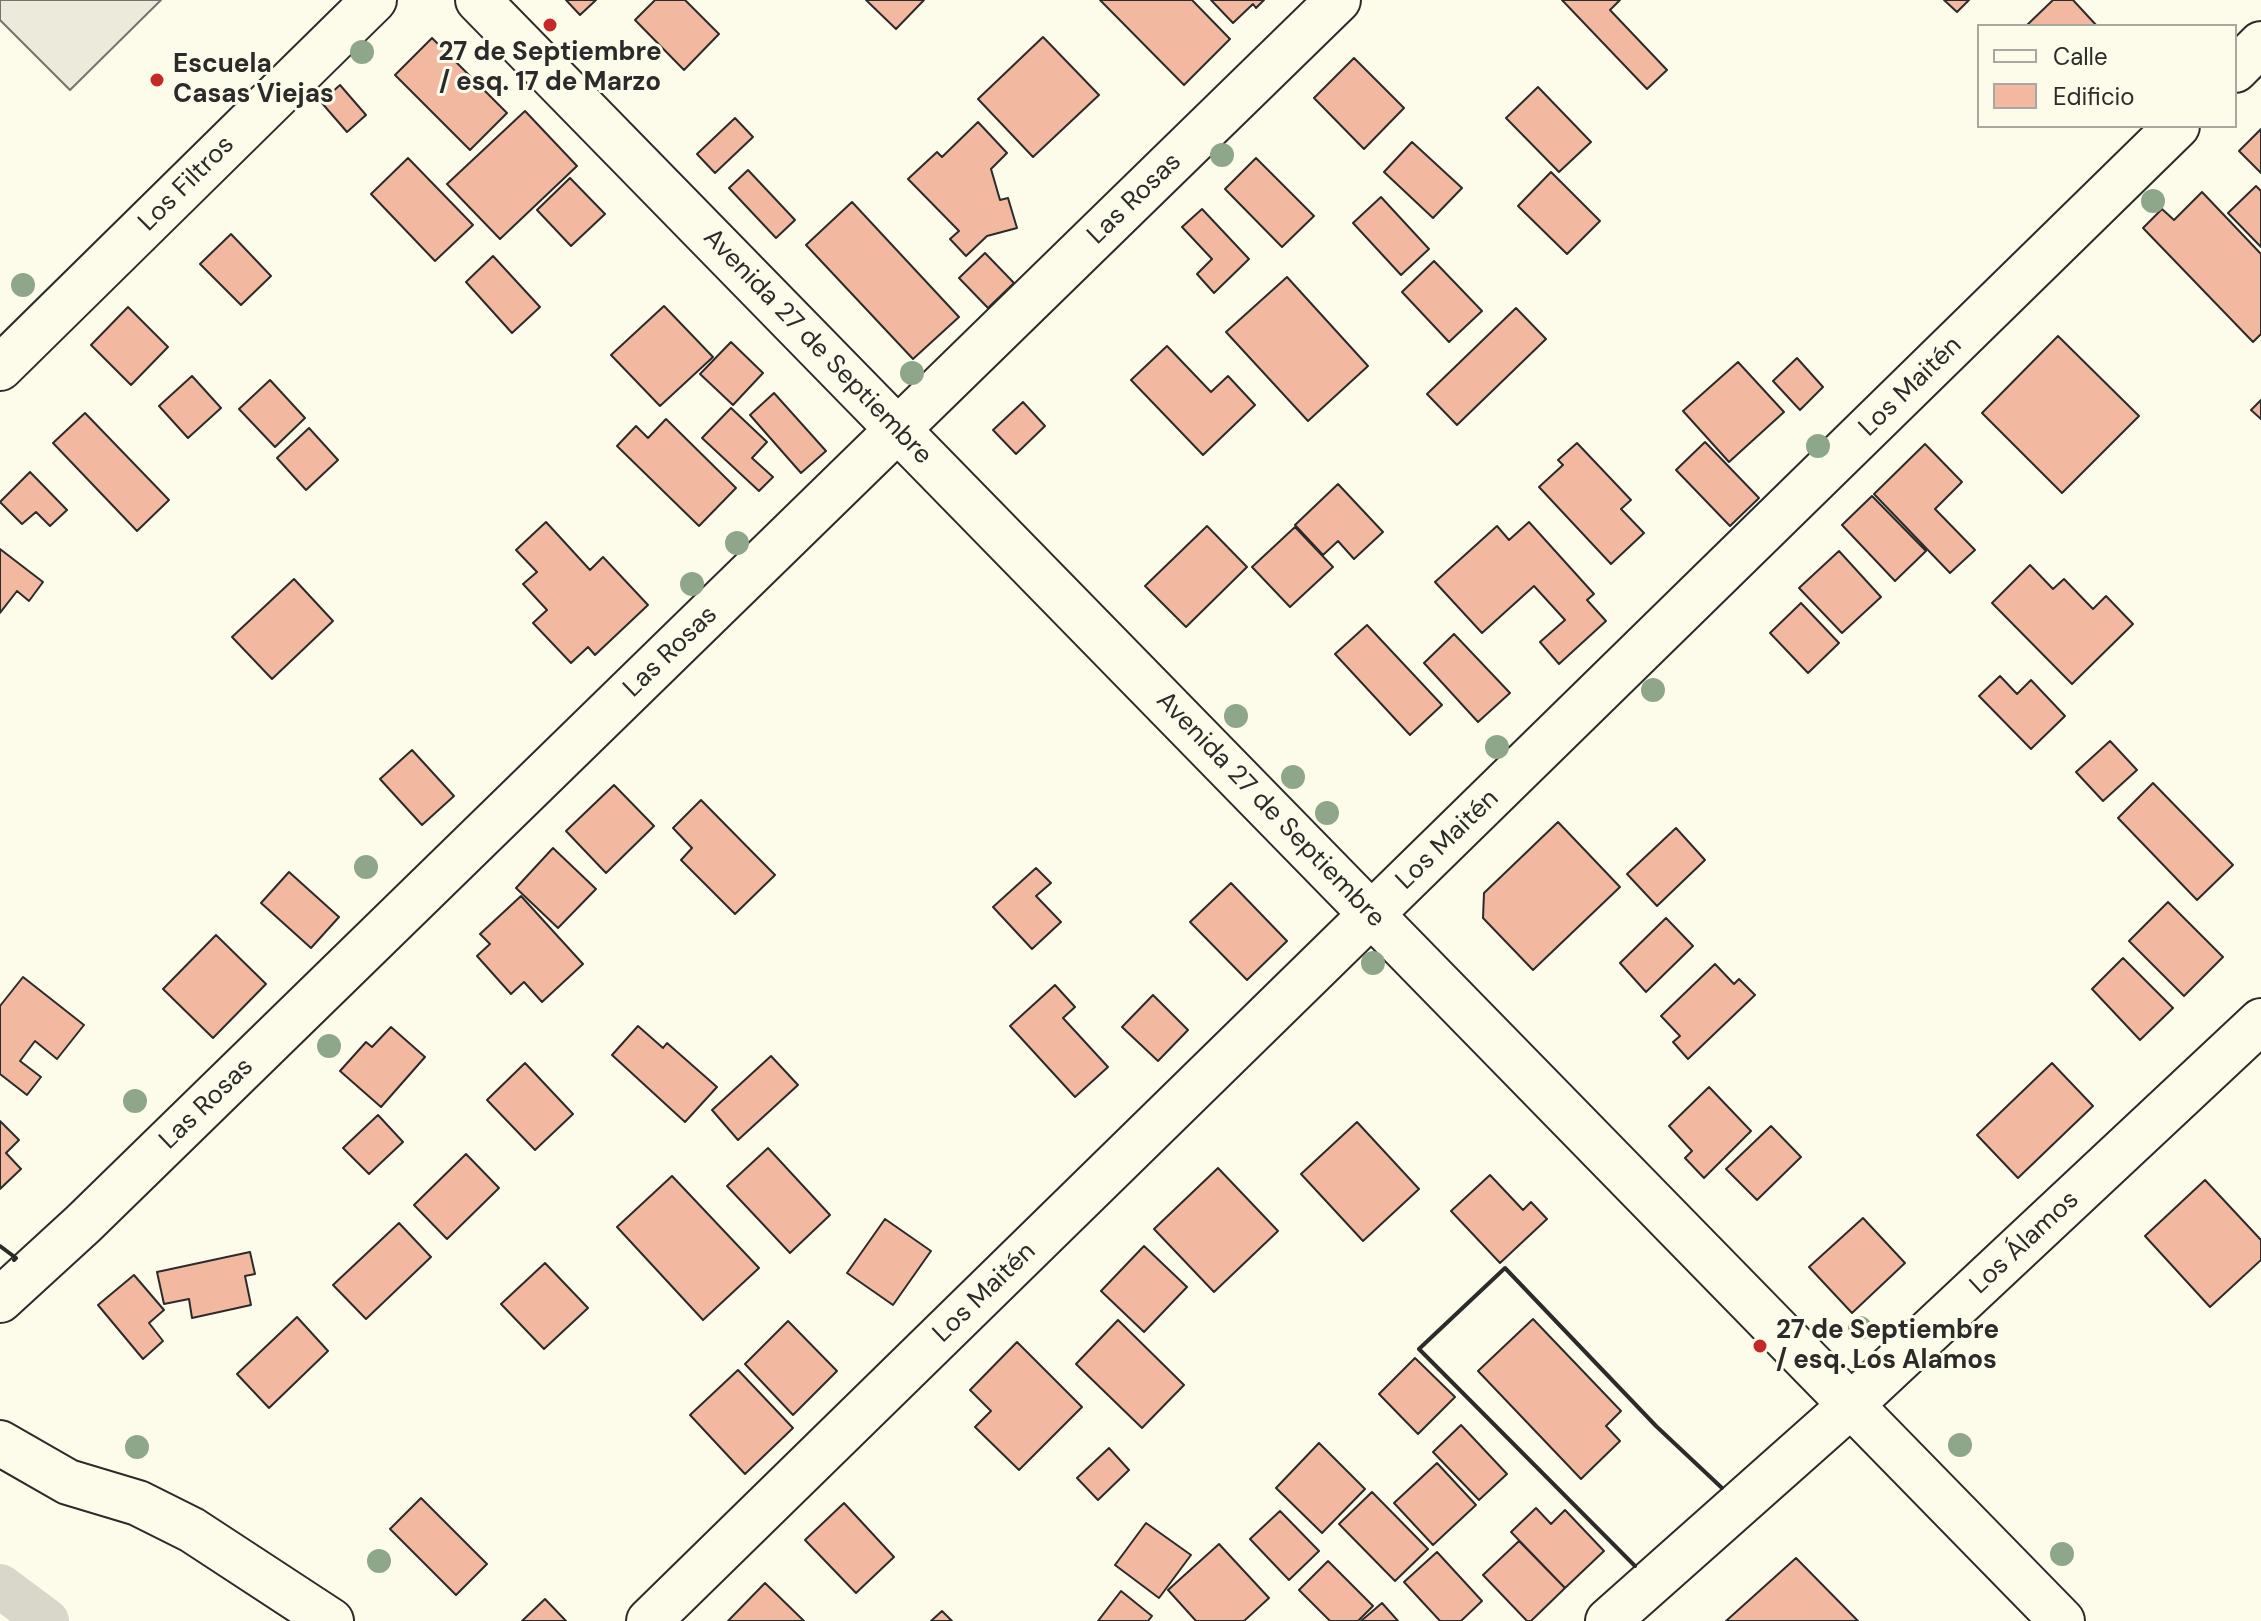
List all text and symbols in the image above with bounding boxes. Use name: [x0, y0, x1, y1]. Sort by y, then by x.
marker: 27 de Septiembre / esq. 17 de Marzo: [541, 16, 559, 34]
legend: [1977, 24, 2237, 128]
place label: 27 de Septiembre / esq. 17 de Marzo: [438, 37, 662, 98]
text: Calle: [2053, 41, 2108, 72]
place label: Escuela Casas Viejas: [173, 49, 334, 110]
marker: Escuela Casas Viejas: [148, 71, 166, 89]
text: Edificio: [2053, 81, 2135, 112]
street label: Los Filtros: [133, 130, 241, 238]
street label: Las Rosas: [1082, 147, 1188, 251]
street label: Avenida 27 de Septiembre: [696, 223, 938, 471]
street label: Los Maitén: [1853, 331, 1969, 443]
street label: Las Rosas: [618, 600, 724, 704]
street label: Avenida 27 de Septiembre: [1149, 686, 1391, 934]
street label: Los Maitén: [1390, 784, 1506, 896]
street label: Las Rosas: [154, 1052, 260, 1156]
street label: Los Álamos: [1964, 1185, 2086, 1301]
street label: Los Maitén: [927, 1237, 1043, 1349]
place label: 27 de Septiembre / esq. Los Alamos: [1776, 1315, 1999, 1376]
marker: 27 de Septiembre / esq. Los Alamos: [1751, 1337, 1769, 1355]

